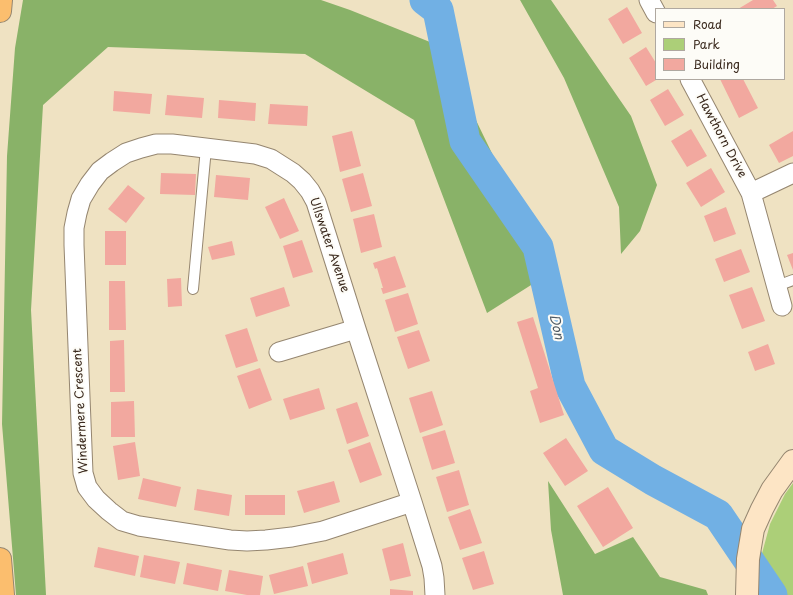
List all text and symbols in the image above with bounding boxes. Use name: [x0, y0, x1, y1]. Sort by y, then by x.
legend: [655, 8, 785, 80]
text: Road: [693, 15, 722, 33]
text: Park: [693, 35, 720, 53]
text: Building: [693, 55, 740, 73]
street label: Hawthorn Drive: [693, 92, 749, 180]
street label: Ullswater Avenue: [306, 196, 352, 294]
water label: Don: [546, 313, 566, 341]
street label: Windermere Crescent: [71, 348, 91, 474]

